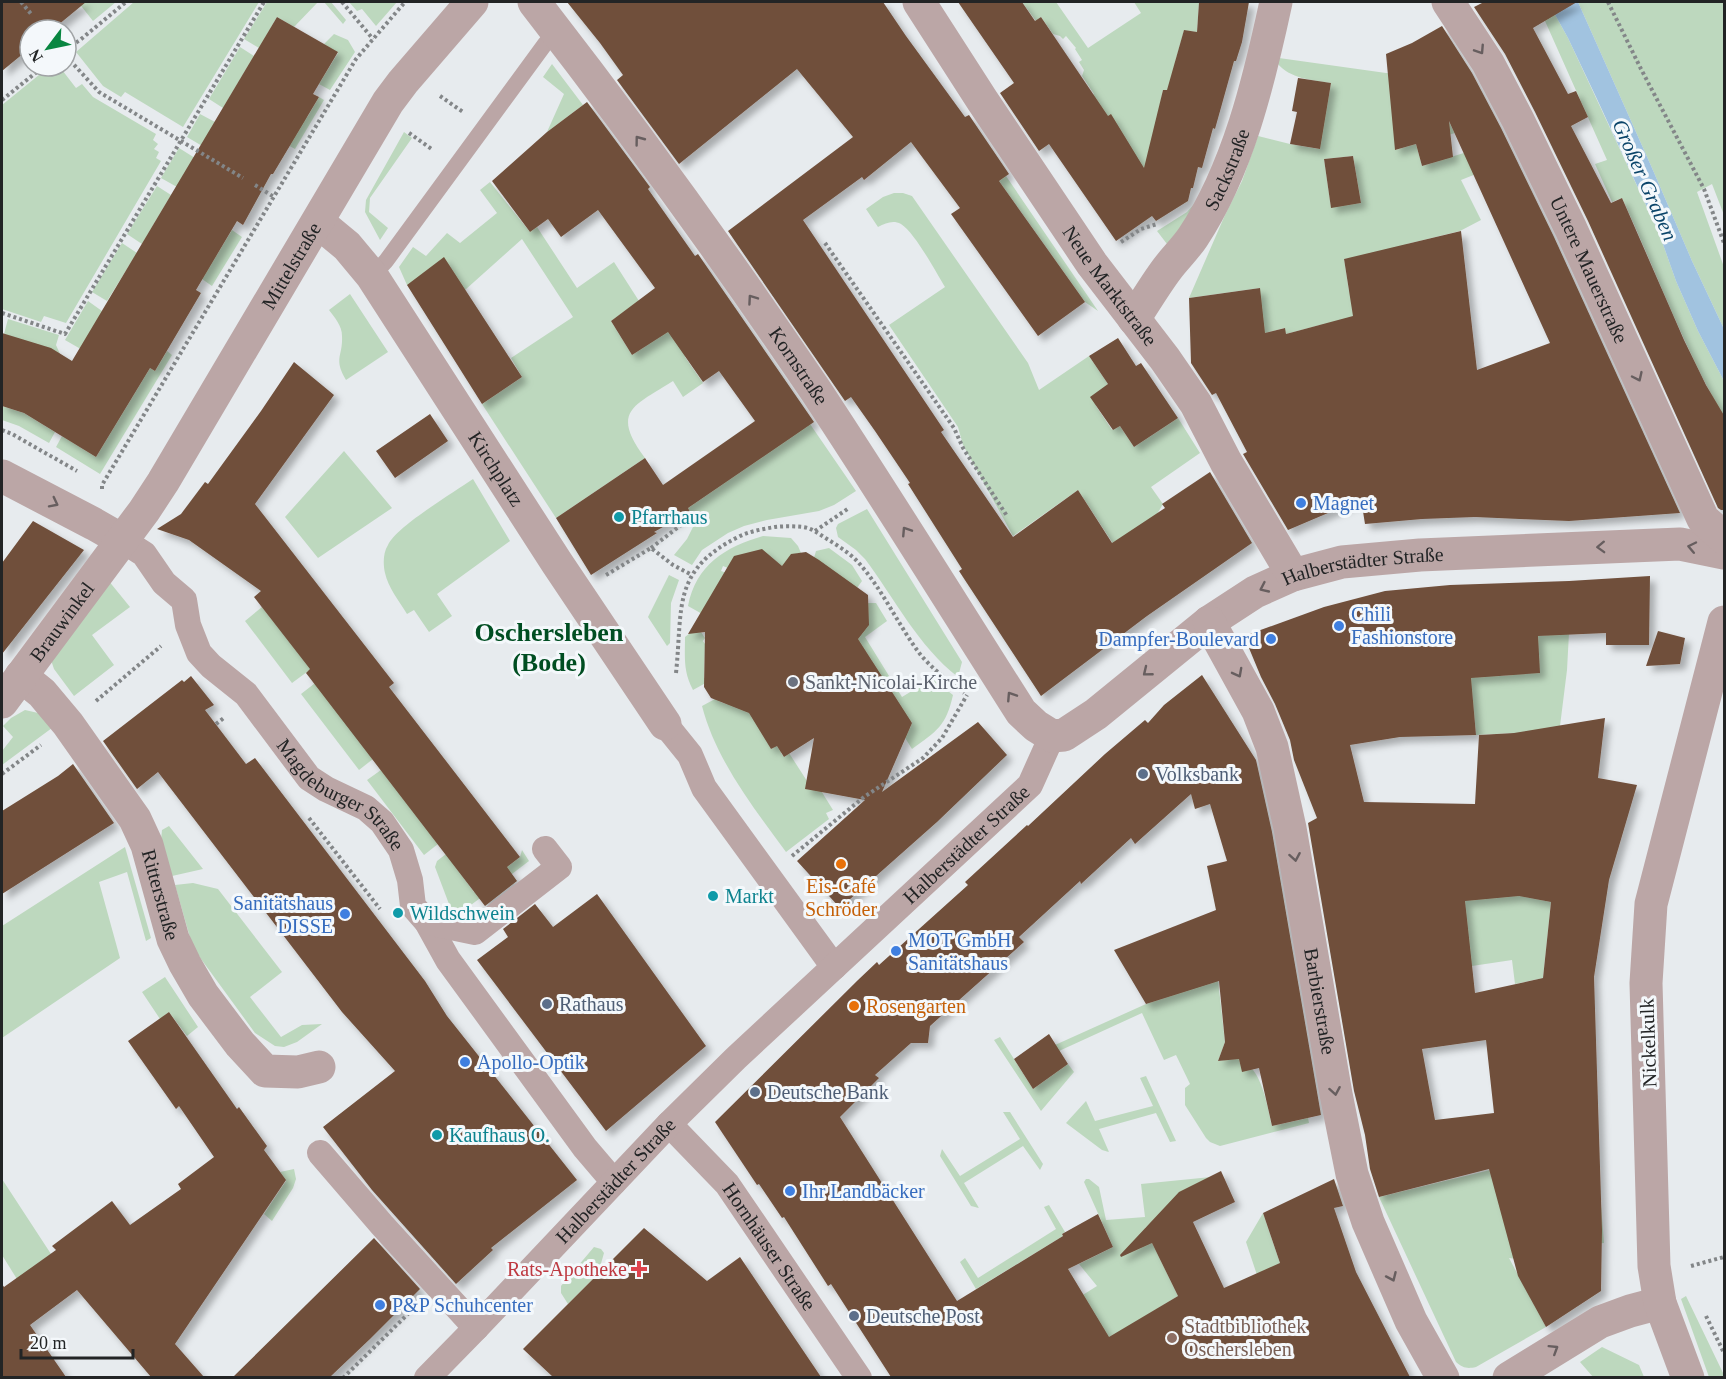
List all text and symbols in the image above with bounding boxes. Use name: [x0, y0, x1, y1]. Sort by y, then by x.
north arrow: [18, 18, 78, 78]
one-way arrow: [1473, 44, 1484, 55]
text: N: [25, 46, 46, 65]
water label: Großer Graben: [1608, 116, 1682, 244]
street label: Sackstraße: [1200, 126, 1254, 214]
one-way arrow: [636, 135, 647, 146]
street label: Untere Mauerstraße: [1546, 192, 1633, 347]
street label: Mittelstraße: [257, 218, 325, 313]
street label: Neue Marktstraße: [1058, 221, 1162, 350]
one-way arrow: [748, 294, 759, 305]
street label: Kornstraße: [765, 323, 833, 409]
one-way arrow: [1631, 370, 1643, 381]
street label: Kirchplatz: [464, 427, 528, 510]
place label: Magnet: [1313, 492, 1375, 515]
one-way arrow: [47, 496, 58, 507]
marker: Magnet: [1294, 496, 1308, 510]
place label: Pfarrhaus: [631, 506, 708, 528]
marker: Pfarrhaus: [612, 510, 626, 524]
one-way arrow: [902, 527, 913, 538]
one-way arrow: [1597, 541, 1606, 554]
one-way arrow: [1687, 541, 1697, 554]
street label: Halberstädter Straße: [1278, 543, 1444, 590]
street label: Brauwinkel: [25, 577, 99, 666]
one-way arrow: [1260, 581, 1271, 593]
place label: Chili Fashionstore: [1351, 603, 1453, 648]
district label: Oschersleben (Bode): [475, 618, 624, 677]
marker: Chili Fashionstore: [1332, 619, 1346, 633]
place label: Dampfer-Boulevard: [1098, 628, 1259, 651]
marker: Dampfer-Boulevard: [1264, 632, 1278, 646]
one-way arrow: [1143, 665, 1154, 676]
one-way arrow: [1231, 666, 1242, 677]
place label: Sankt-Nicolai-Kirche: [805, 671, 977, 693]
marker: Sankt-Nicolai-Kirche: [786, 675, 800, 689]
one-way arrow: [1007, 692, 1018, 703]
street label: Magdeburger Straße: [272, 734, 409, 854]
place label: Volksbank: [1155, 763, 1239, 785]
marker: Volksbank: [1136, 767, 1150, 781]
street label: Halberstädter Straße: [899, 780, 1034, 908]
street label: Ritterstraße: [138, 847, 184, 943]
one-way arrow: [1289, 853, 1301, 862]
marker: Eis-Café Schröder: [834, 857, 848, 871]
place label: Eis-Café Schröder: [805, 875, 877, 920]
place label: Markt: [725, 885, 774, 907]
marker: Markt: [706, 889, 720, 903]
place label: Sanitätshaus DISSE: [233, 892, 333, 937]
place label: Wildschwein: [410, 902, 515, 924]
marker: Wildschwein: [391, 906, 405, 920]
marker: Sanitätshaus DISSE: [338, 907, 352, 921]
place label: MOT GmbH Sanitätshaus: [908, 929, 1012, 974]
marker: MOT GmbH Sanitätshaus: [889, 944, 903, 958]
street label: Barbierstraße: [1300, 946, 1340, 1056]
place label: Rathaus: [559, 993, 624, 1015]
place label: Rosengarten: [866, 995, 966, 1018]
marker: Rathaus: [540, 997, 554, 1011]
street label: Nickelkulk: [1635, 998, 1661, 1088]
marker: Rosengarten: [847, 999, 861, 1013]
place label: Apollo-Optik: [477, 1051, 585, 1074]
marker: Apollo-Optik: [458, 1055, 472, 1069]
place label: Deutsche Bank: [767, 1081, 889, 1103]
marker: Deutsche Bank: [748, 1085, 762, 1099]
one-way arrow: [1329, 1086, 1341, 1096]
street label: Halberstädter Straße: [551, 1113, 680, 1248]
place label: Kaufhaus O.: [449, 1124, 550, 1146]
marker: Kaufhaus O.: [430, 1128, 444, 1142]
street label: Hornhäuser Straße: [718, 1178, 821, 1315]
place label: Ihr Landbäcker: [802, 1180, 925, 1202]
marker: Ihr Landbäcker: [783, 1184, 797, 1198]
place label: Rats-Apotheke: [507, 1258, 627, 1281]
marker: Rats-Apotheke: [632, 1262, 646, 1276]
one-way arrow: [1385, 1270, 1397, 1281]
place label: P&P Schuhcenter: [392, 1294, 533, 1316]
marker: P&P Schuhcenter: [373, 1298, 387, 1312]
place label: Deutsche Post: [866, 1305, 980, 1327]
marker: Deutsche Post: [847, 1309, 861, 1323]
place label: Stadtbibliothek Oschersleben: [1184, 1315, 1306, 1360]
scale bar: [21, 1322, 134, 1360]
marker: Stadtbibliothek Oschersleben: [1165, 1331, 1179, 1345]
text: 20 m: [30, 1333, 67, 1353]
one-way arrow: [1548, 1345, 1559, 1356]

